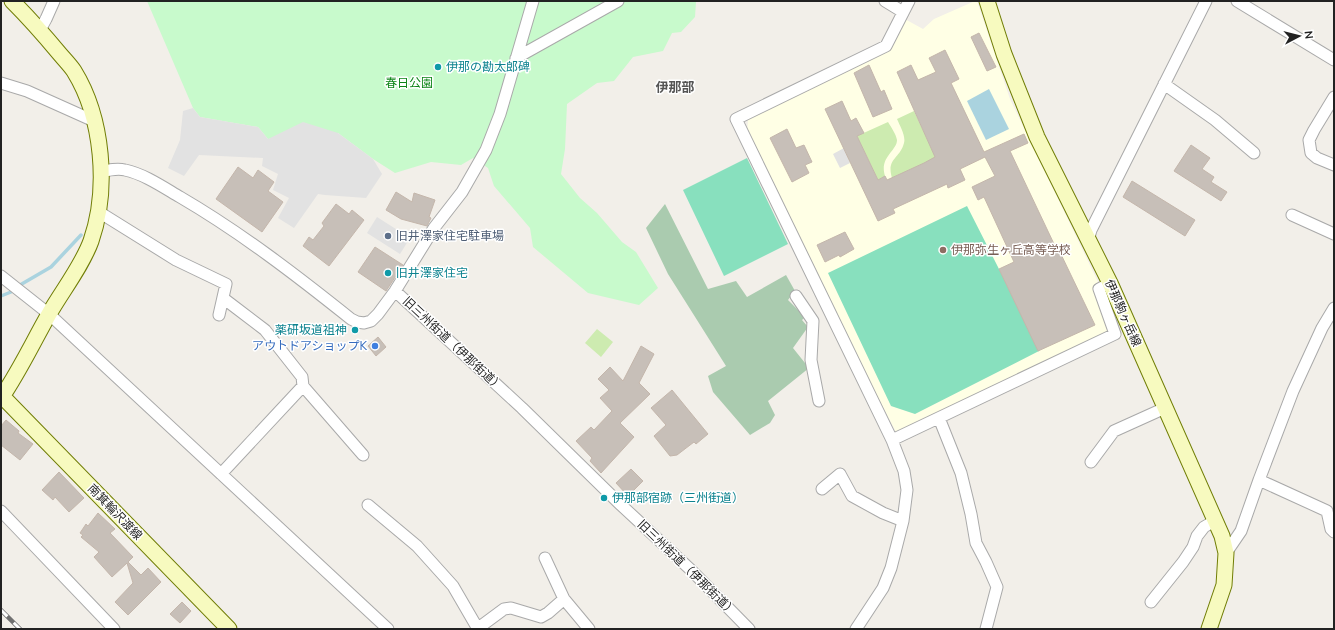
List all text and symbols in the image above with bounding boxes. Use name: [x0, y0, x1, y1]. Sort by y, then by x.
north arrow: [1279, 16, 1319, 56]
text: N: [1300, 30, 1316, 40]
place label: 伊那の勘太郎碑: [446, 59, 530, 75]
marker: 伊那の勘太郎碑: [433, 62, 443, 72]
park label: 春日公園: [385, 75, 433, 91]
district label: 伊那部: [655, 79, 695, 97]
place label: 旧井澤家住宅駐車場: [396, 228, 504, 244]
marker: 旧井澤家住宅駐車場: [383, 231, 393, 241]
place label: 伊那弥生ヶ丘高等学校: [951, 242, 1071, 258]
marker: 伊那弥生ヶ丘高等学校: [938, 245, 948, 255]
place label: 旧井澤家住宅: [396, 265, 468, 281]
marker: 旧井澤家住宅: [383, 268, 393, 278]
street label: 伊那駒ヶ岳線: [1101, 277, 1145, 349]
street label: 旧三州街道（伊那街道）: [399, 293, 507, 395]
place label: 薬研坂道祖神: [275, 322, 347, 338]
marker: 薬研坂道祖神: [350, 325, 360, 335]
place label: アウトドアショップK: [252, 338, 367, 354]
marker: アウトドアショップK: [370, 341, 380, 351]
street label: 南箕輪沢渡線: [84, 481, 146, 543]
place label: 伊那部宿跡（三州街道）: [612, 490, 744, 506]
marker: 伊那部宿跡（三州街道）: [599, 493, 609, 503]
street label: 旧三州街道（伊那街道）: [634, 516, 740, 620]

